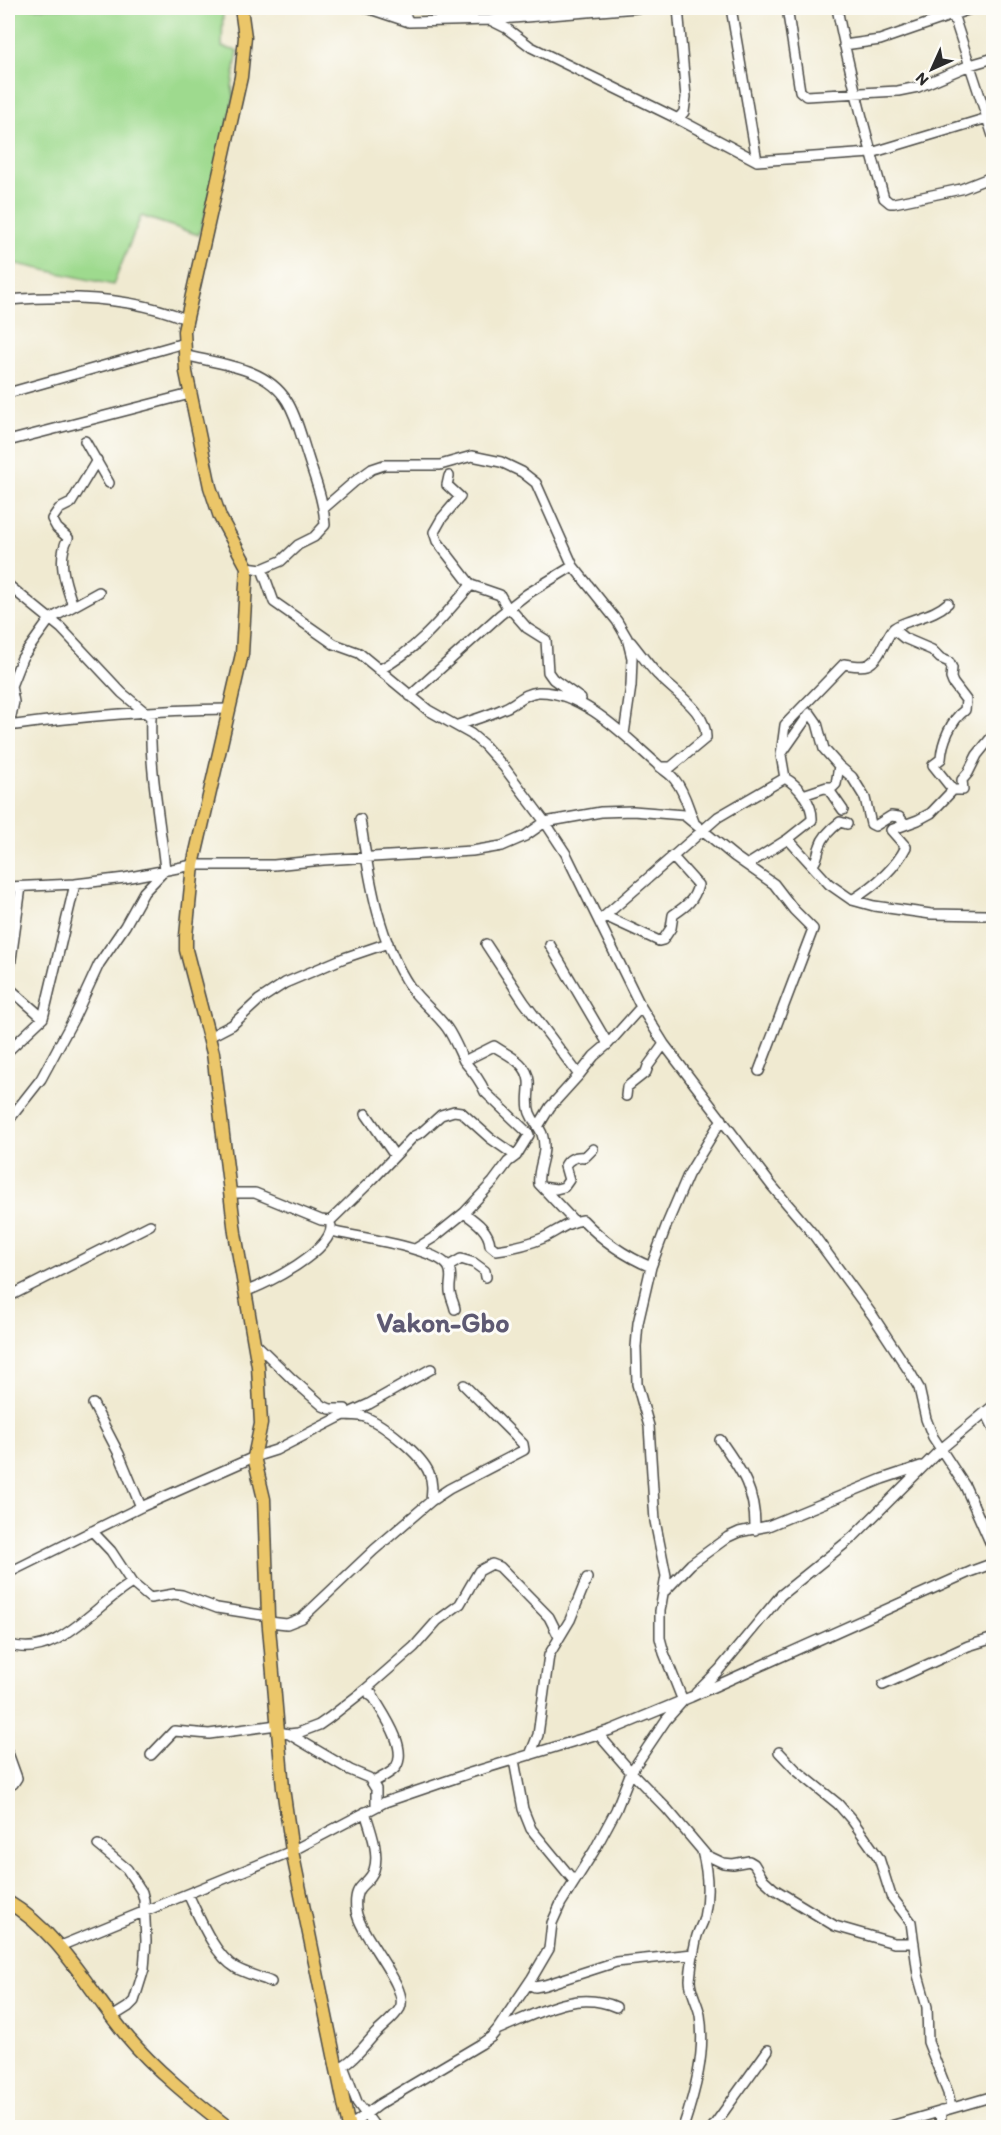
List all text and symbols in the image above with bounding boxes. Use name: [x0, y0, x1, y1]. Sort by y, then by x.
north arrow: [902, 39, 962, 99]
text: N: [911, 69, 932, 90]
district label: Vakon-Gbo: [377, 1305, 509, 1339]

